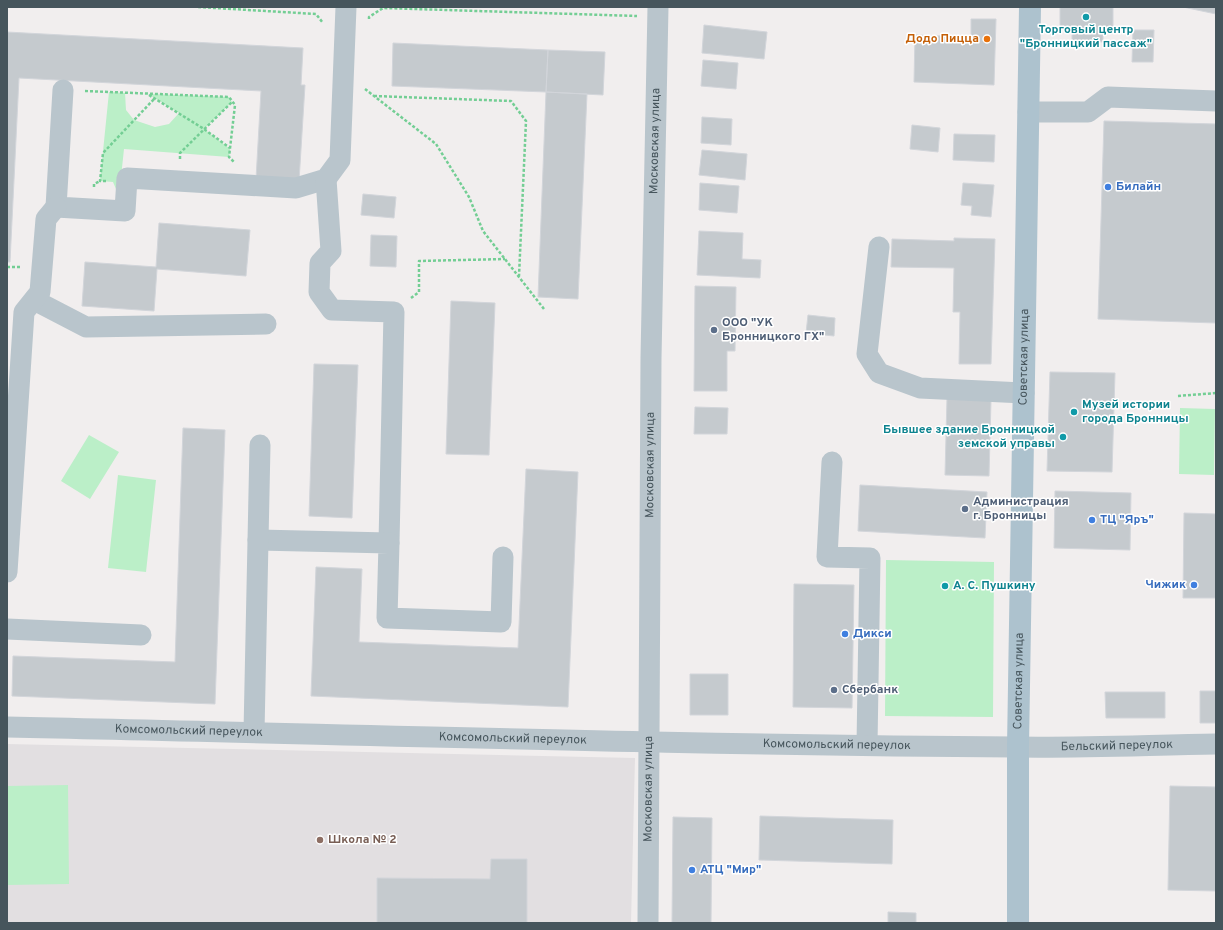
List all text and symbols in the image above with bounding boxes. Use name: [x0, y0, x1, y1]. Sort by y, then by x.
marker: Торговый центр "Бронницкий пассаж": [1081, 12, 1091, 22]
place label: Торговый центр "Бронницкий пассаж": [1020, 22, 1152, 52]
place label: Додо Пицца: [906, 31, 979, 47]
marker: Додо Пицца: [982, 34, 992, 44]
street label: Московская улица: [646, 88, 664, 194]
place label: Билайн: [1116, 179, 1161, 195]
marker: Билайн: [1103, 182, 1113, 192]
street label: Советская улица: [1016, 309, 1033, 406]
place label: ООО "УК Бронницкого ГХ": [722, 315, 824, 345]
marker: ООО "УК Бронницкого ГХ": [709, 325, 719, 335]
place label: Музей истории города Бронницы: [1082, 397, 1189, 427]
marker: Музей истории города Бронницы: [1069, 407, 1079, 417]
street label: Московская улица: [642, 412, 659, 518]
place label: Бывшее здание Бронницкой земской управы: [883, 422, 1055, 452]
marker: Бывшее здание Бронницкой земской управы: [1058, 432, 1068, 442]
place label: Администрация г. Бронницы: [973, 494, 1069, 524]
marker: Администрация г. Бронницы: [960, 504, 970, 514]
place label: ТЦ "Яръ": [1100, 512, 1154, 528]
marker: ТЦ "Яръ": [1087, 515, 1097, 525]
place label: Чижик: [1145, 577, 1186, 593]
place label: А. С. Пушкину: [953, 578, 1036, 594]
marker: Чижик: [1189, 580, 1199, 590]
marker: А. С. Пушкину: [940, 581, 950, 591]
place label: Дикси: [853, 626, 892, 642]
marker: Дикси: [840, 629, 850, 639]
street label: Советская улица: [1010, 633, 1028, 730]
place label: Сбербанк: [842, 682, 898, 698]
marker: Сбербанк: [829, 685, 839, 695]
street label: Комсомольский переулок: [115, 721, 263, 741]
street label: Комсомольский переулок: [439, 729, 587, 749]
street label: Московская улица: [640, 736, 657, 842]
street label: Комсомольский переулок: [763, 736, 911, 754]
street label: Бельский переулок: [1061, 737, 1173, 755]
place label: Школа № 2: [328, 832, 397, 848]
marker: Школа № 2: [315, 835, 325, 845]
place label: АТЦ "Мир": [700, 862, 761, 878]
marker: АТЦ "Мир": [687, 865, 697, 875]

